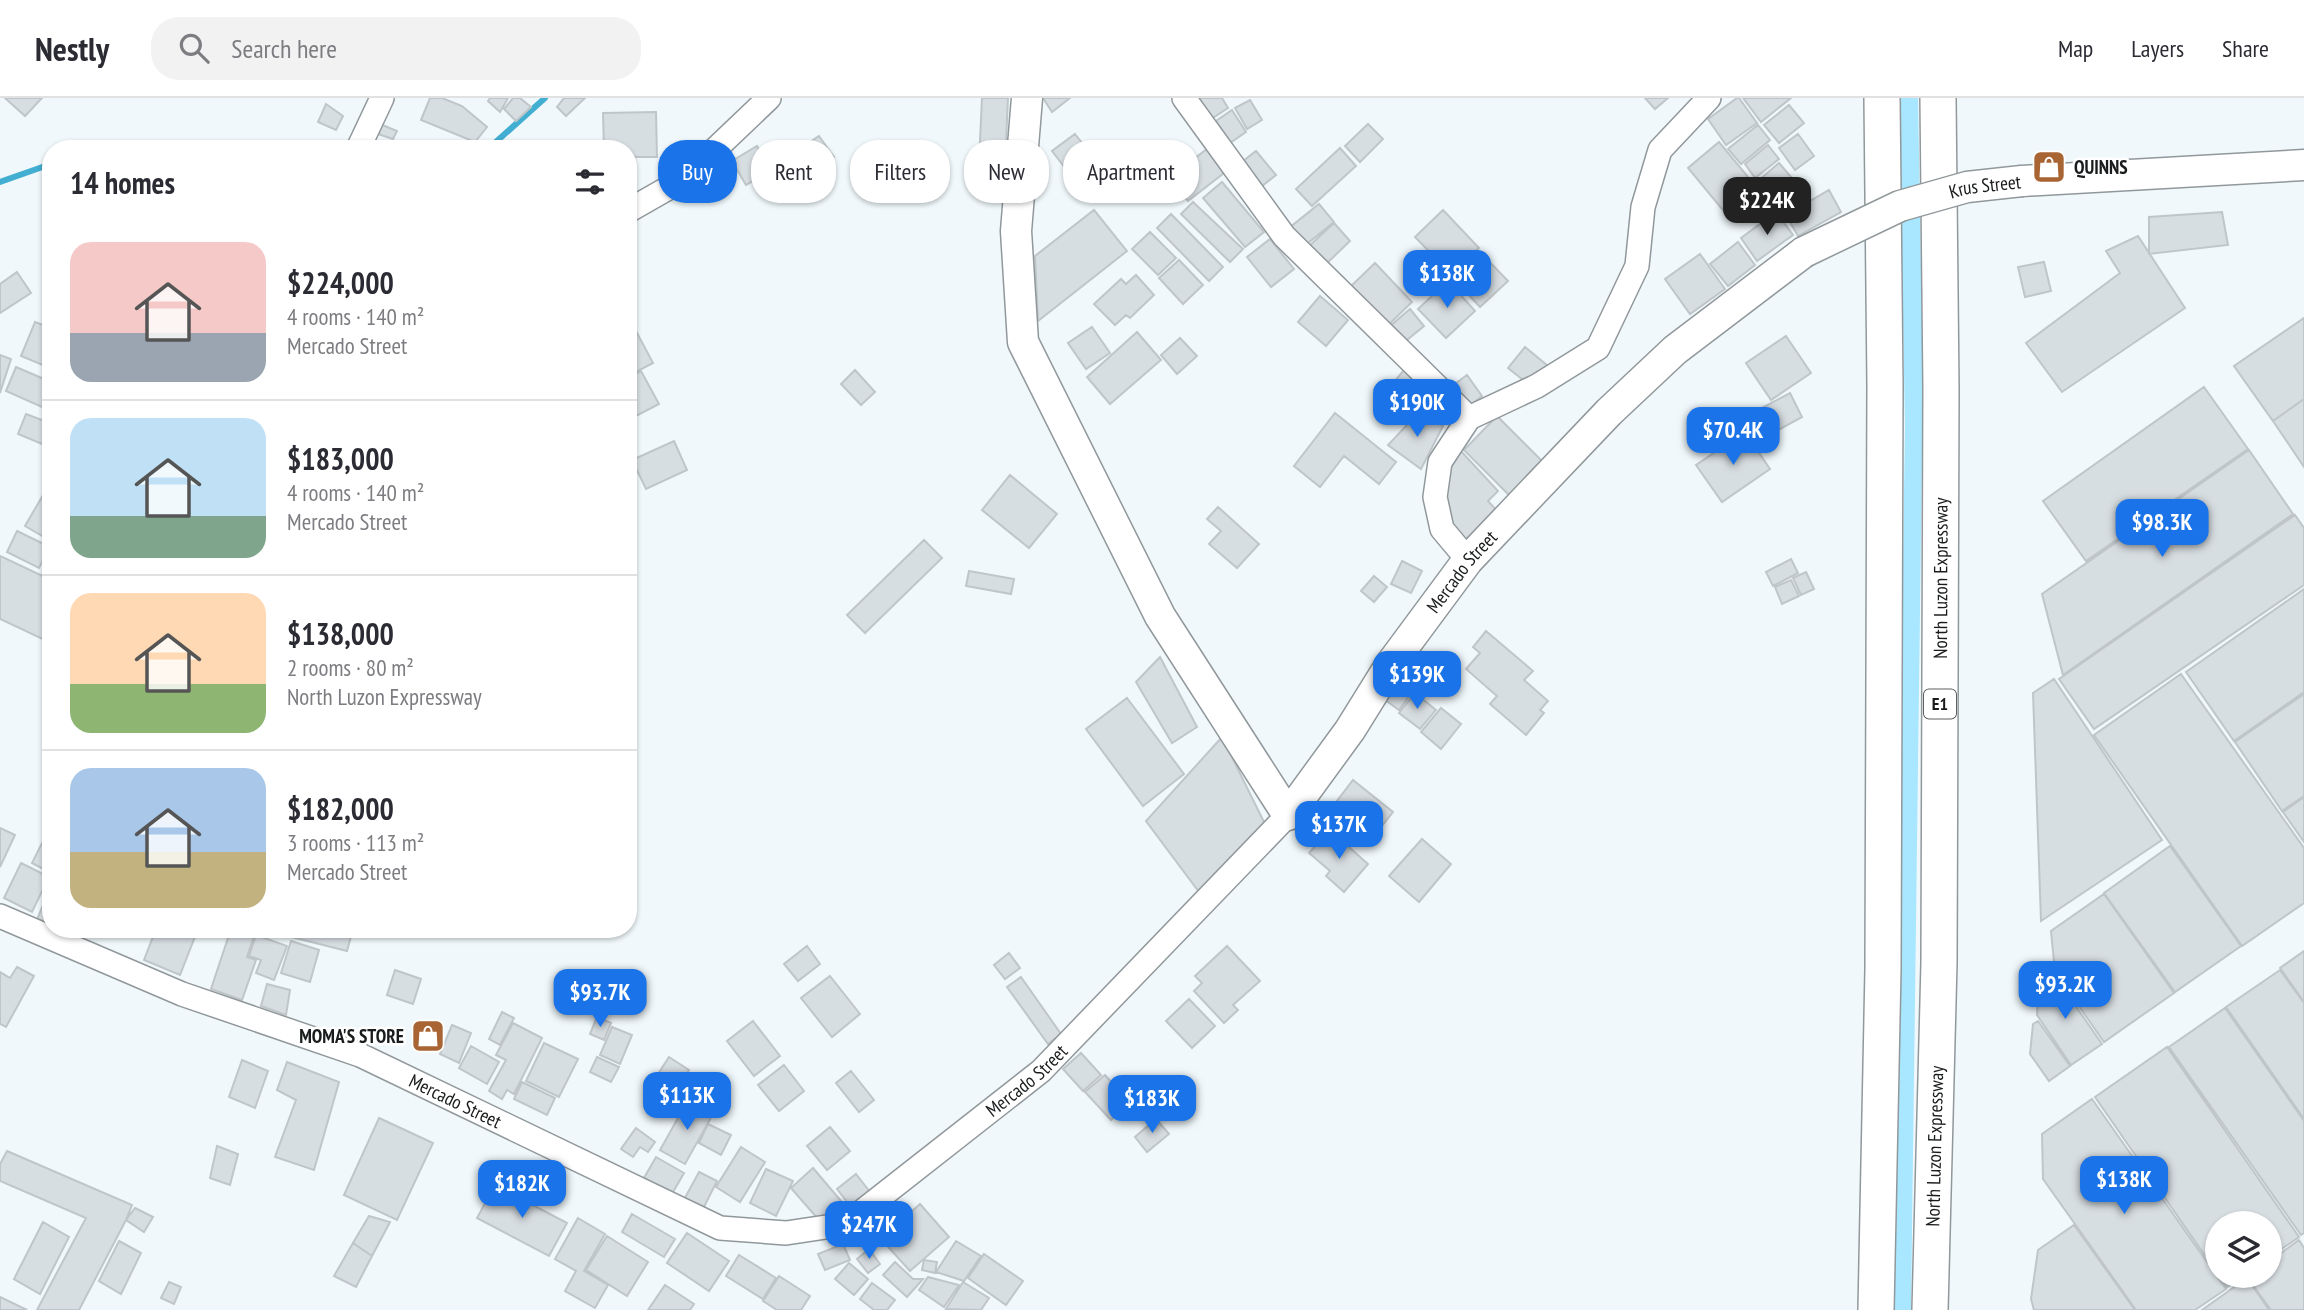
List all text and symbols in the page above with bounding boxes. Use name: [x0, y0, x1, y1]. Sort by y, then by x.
search box: [151, 17, 641, 80]
text: Nestly: [35, 27, 109, 70]
icon: search: [175, 29, 213, 67]
text: Search here: [231, 32, 337, 65]
text: Map: [2058, 33, 2093, 64]
text: Layers: [2131, 33, 2184, 64]
text: Share: [2222, 33, 2269, 64]
chip: Buy: [658, 140, 737, 203]
chip: Rent: [751, 140, 836, 203]
chip: Filters: [850, 140, 950, 203]
chip: New: [964, 140, 1049, 203]
chip: Apartment: [1063, 140, 1199, 203]
shop icon: QUINNS: [2030, 148, 2068, 186]
place label: QUINNS: [2074, 155, 2128, 179]
text: 14 homes: [70, 163, 175, 202]
icon: filters: [571, 163, 609, 201]
street label: Krus Street: [1946, 169, 2023, 204]
pin: $224K: [1718, 178, 1816, 237]
text: $224K: [1739, 185, 1795, 214]
pin: $138K: [1398, 250, 1496, 310]
text: $138K: [1419, 258, 1475, 287]
text: $224,000: [287, 263, 394, 302]
icon: home: [126, 270, 210, 354]
text: 4 rooms · 140 m²: [287, 302, 424, 331]
text: Mercado Street: [287, 331, 407, 360]
pin: $190K: [1368, 380, 1466, 439]
text: $190K: [1389, 387, 1445, 416]
pin: $70.4K: [1676, 408, 1790, 467]
text: $70.4K: [1703, 415, 1763, 444]
text: $183,000: [287, 439, 394, 478]
icon: home: [126, 446, 210, 530]
text: 4 rooms · 140 m²: [287, 478, 424, 507]
street label: North Luzon Expressway: [1928, 497, 1953, 659]
pin: $98.3K: [2105, 500, 2219, 559]
text: Mercado Street: [287, 507, 407, 536]
text: $98.3K: [2132, 507, 2192, 536]
street label: Mercado Street: [1421, 525, 1503, 617]
text: $138,000: [287, 614, 394, 653]
icon: home: [126, 621, 210, 705]
pin: $139K: [1368, 652, 1466, 711]
text: 2 rooms · 80 m²: [287, 653, 414, 682]
text: $139K: [1389, 659, 1445, 688]
text: North Luzon Expressway: [287, 682, 482, 711]
road number: E1: [1924, 690, 1956, 718]
text: $182,000: [287, 789, 394, 828]
icon: home: [126, 796, 210, 880]
pin: $137K: [1290, 802, 1388, 861]
text: $137K: [1311, 809, 1367, 838]
text: 3 rooms · 113 m²: [287, 828, 424, 857]
text: Mercado Street: [287, 857, 407, 886]
pin: $93.2K: [2008, 962, 2122, 1021]
text: $93.2K: [2035, 969, 2095, 998]
pin: $93.7K: [543, 970, 657, 1029]
text: $93.7K: [570, 977, 630, 1006]
shop icon: MOMA'S STORE: [409, 1017, 447, 1055]
place label: MOMA'S STORE: [299, 1024, 404, 1048]
street label: Mercado Street: [981, 1039, 1073, 1122]
street label: North Luzon Expressway: [1920, 1064, 1948, 1227]
street label: Mercado Street: [405, 1068, 506, 1134]
pin: $113K: [638, 1072, 736, 1132]
pin: $183K: [1103, 1076, 1201, 1135]
text: $113K: [659, 1080, 715, 1109]
text: $183K: [1124, 1083, 1180, 1112]
pin: $138K: [2075, 1156, 2173, 1216]
pin: $182K: [473, 1160, 571, 1220]
text: $138K: [2096, 1164, 2152, 1193]
text: $182K: [494, 1168, 550, 1197]
pin: $247K: [820, 1202, 918, 1261]
text: $247K: [841, 1209, 897, 1238]
map controls: [2205, 1211, 2282, 1288]
button: layers: [2205, 1211, 2282, 1288]

